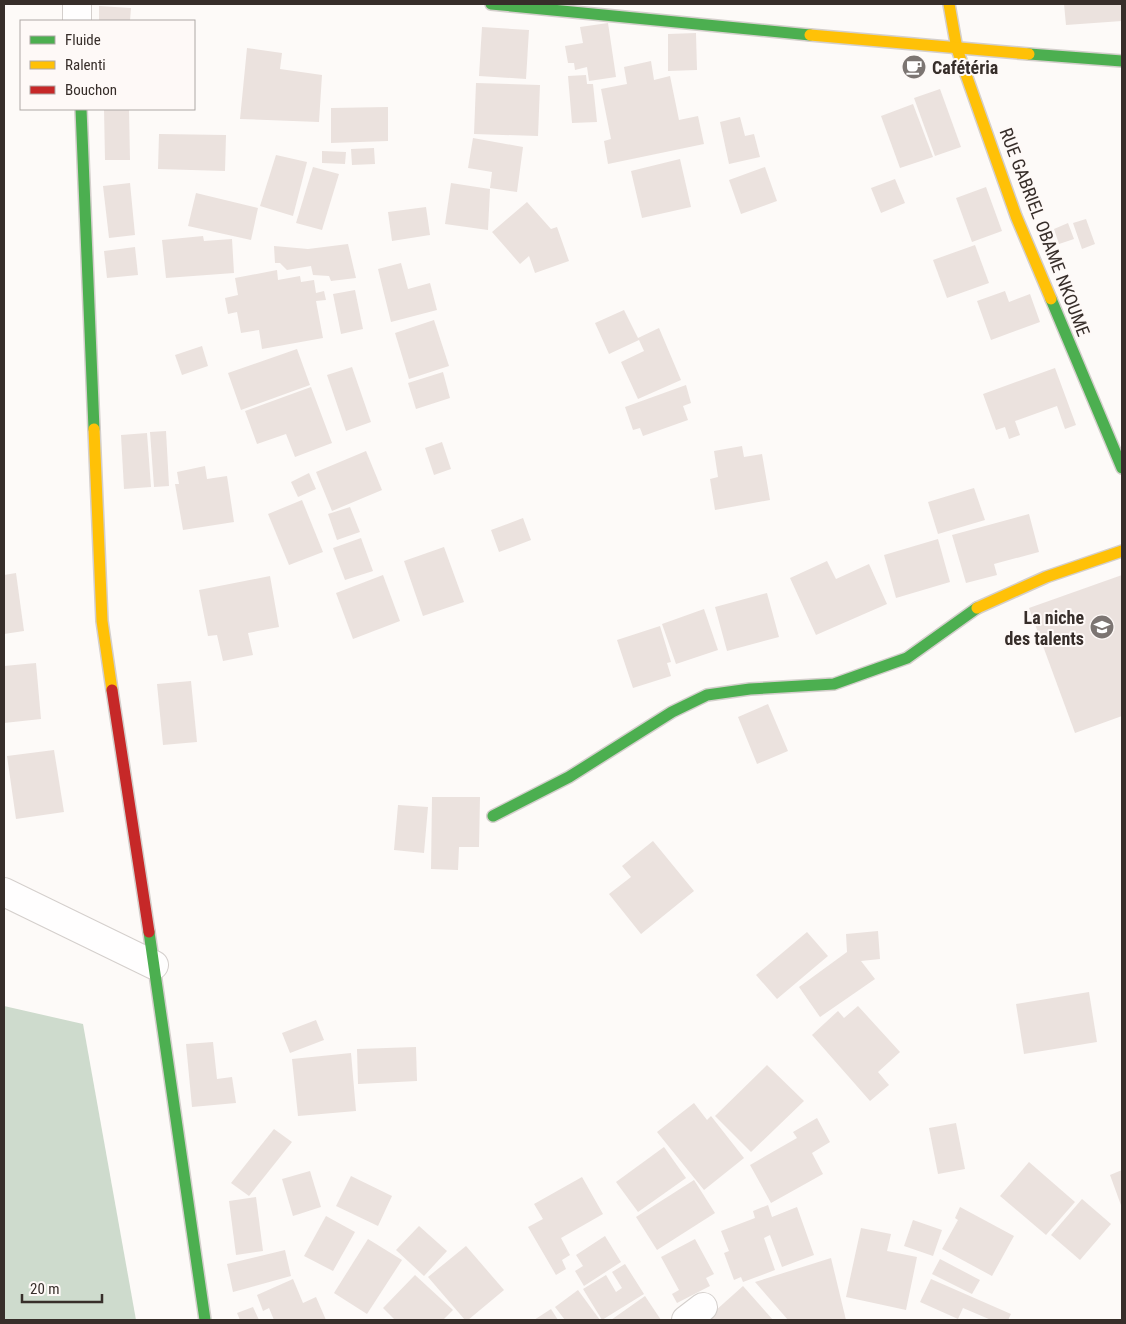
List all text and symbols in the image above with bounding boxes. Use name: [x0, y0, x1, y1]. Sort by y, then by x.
legend: [20, 20, 195, 110]
text: Fluide: [65, 31, 101, 49]
cafe icon: Cafétéria: [901, 54, 927, 80]
text: Ralenti: [65, 56, 106, 74]
place label: Cafétéria: [932, 57, 998, 78]
text: Bouchon: [65, 81, 117, 99]
street label: RUE GABRIEL OBAME NKOUME: [996, 125, 1094, 339]
place label: La niche des talents: [1004, 607, 1084, 649]
school or university icon: La niche des talents: [1089, 614, 1115, 640]
scale bar: [22, 1272, 102, 1304]
text: 20 m: [30, 1280, 60, 1298]

